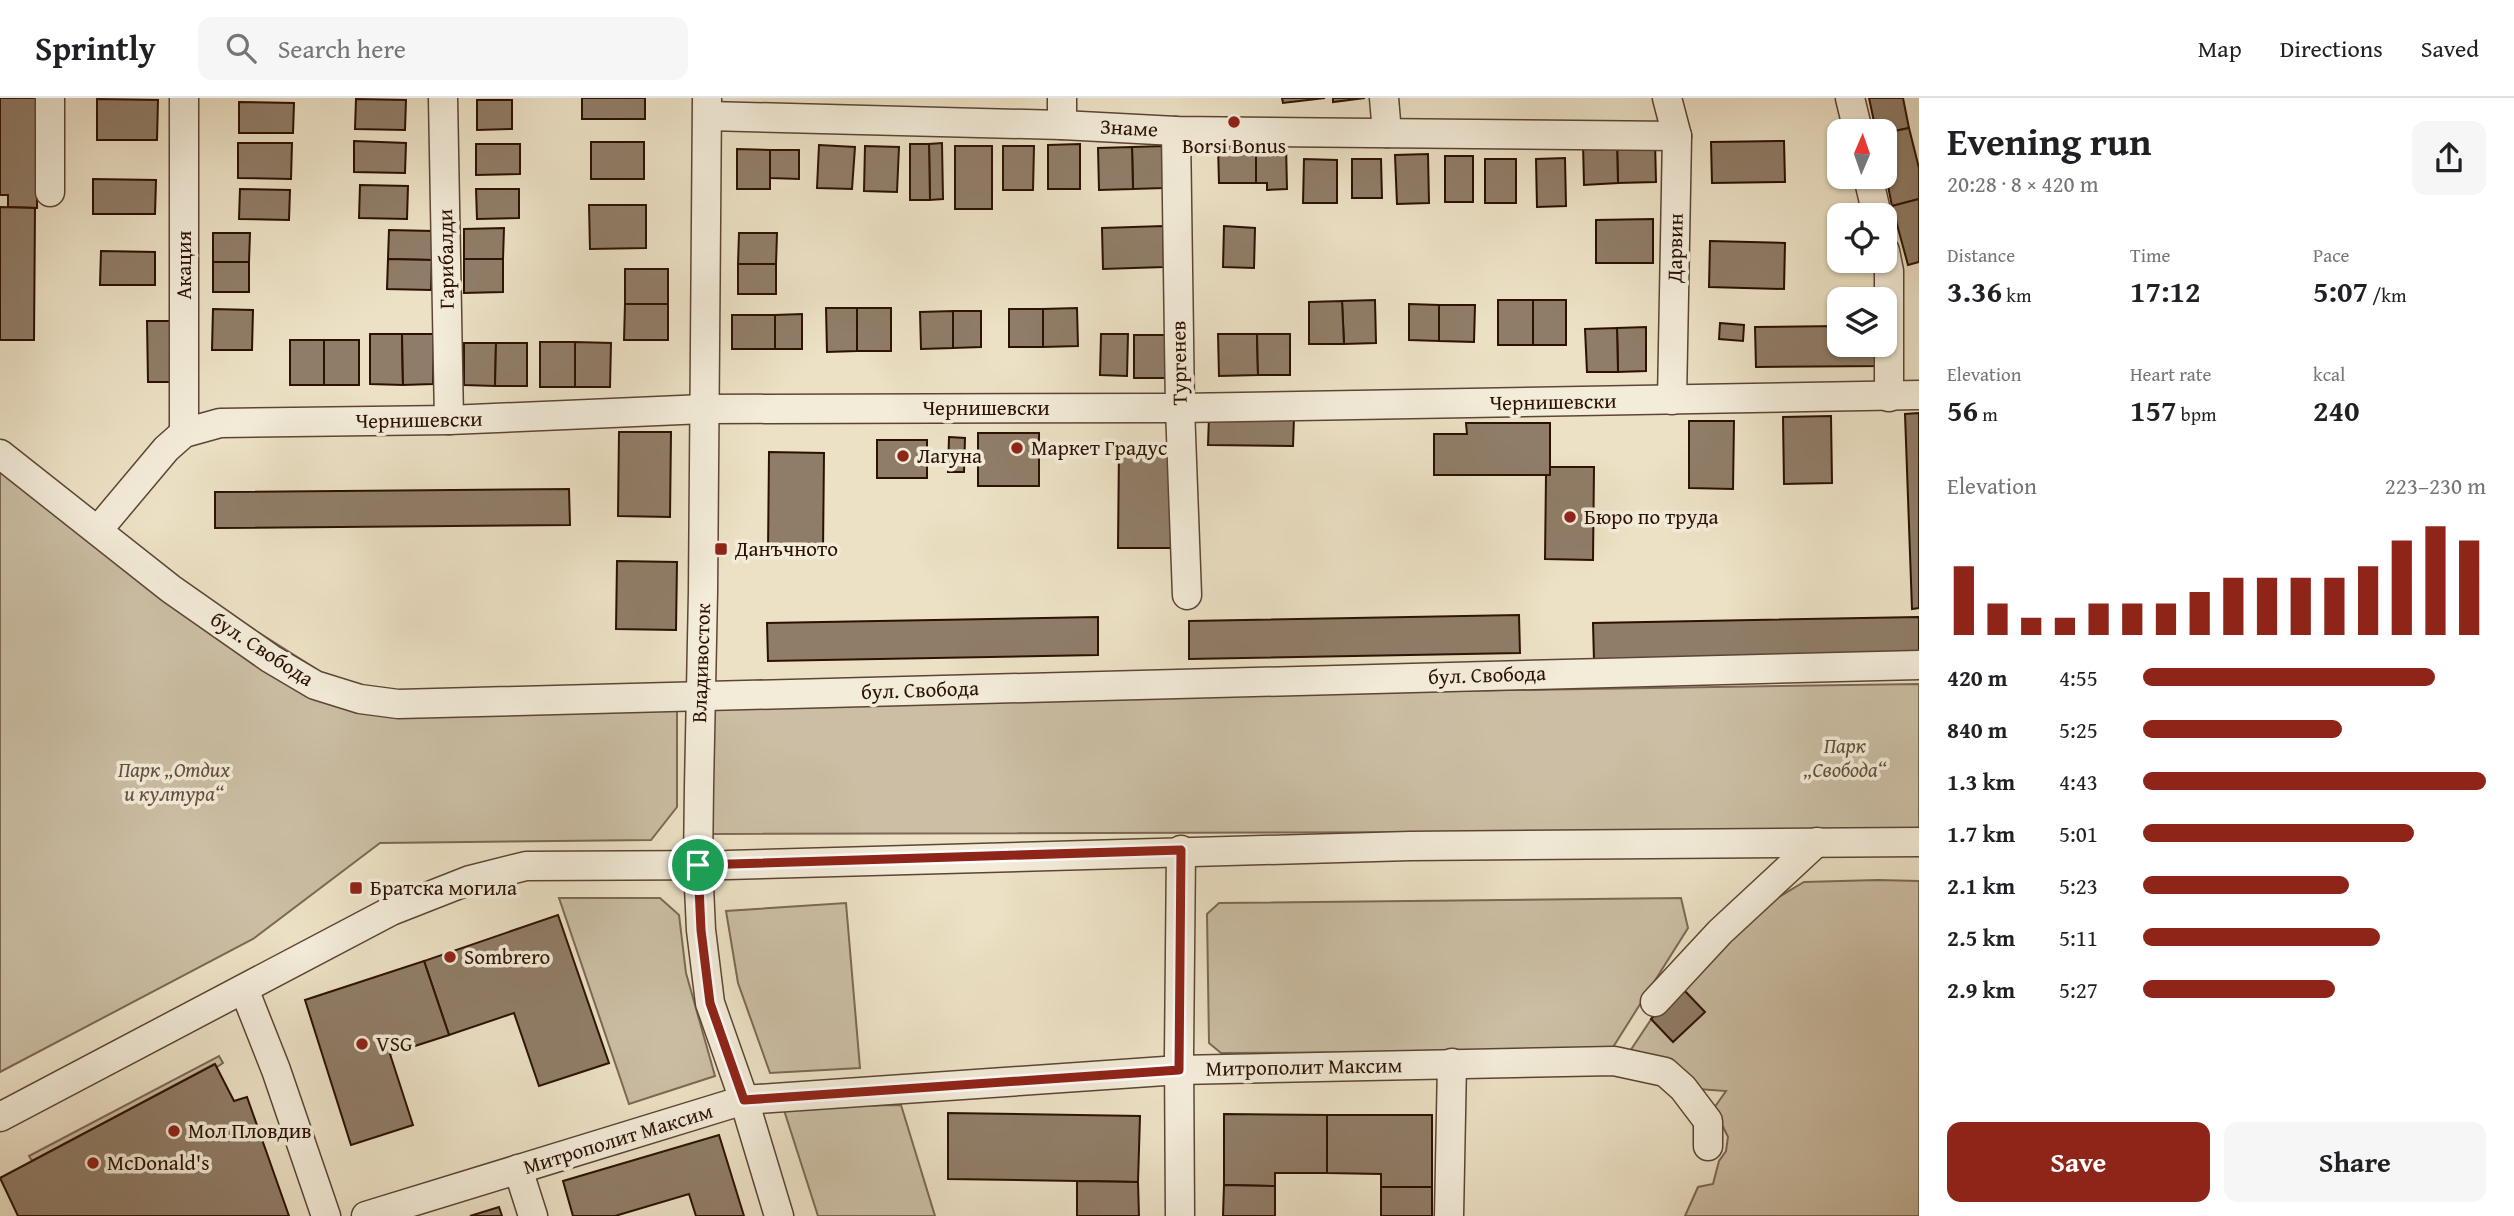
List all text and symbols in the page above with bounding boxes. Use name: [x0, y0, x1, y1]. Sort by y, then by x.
search box: [198, 17, 688, 80]
text: Sprintly: [35, 24, 156, 72]
icon: search: [222, 29, 260, 67]
text: Search here: [278, 29, 406, 68]
text: Map: [2198, 31, 2242, 66]
text: Directions: [2280, 31, 2383, 66]
text: Saved: [2421, 31, 2479, 66]
street label: Знаме: [1099, 111, 1159, 145]
text: Evening run: [1947, 113, 2151, 169]
marker: Borsi Bonus: [1226, 114, 1242, 130]
north arrow: [1827, 119, 1897, 189]
map controls: [1827, 119, 1897, 357]
button: share: [2412, 121, 2486, 195]
place label: Borsi Bonus: [1182, 130, 1286, 161]
text: 20:28 · 8 × 420 m: [1947, 167, 2099, 200]
button: locate: [1827, 203, 1897, 273]
street label: Гарибалди: [429, 209, 462, 309]
street label: Дарвин: [1658, 213, 1691, 284]
street label: Акация: [168, 230, 199, 299]
text: Distance: [1947, 241, 2015, 269]
text: Time: [2130, 241, 2170, 269]
text: Pace: [2313, 241, 2350, 269]
text: 3.36: [1947, 269, 2002, 313]
text: 17:12: [2130, 269, 2201, 313]
text: 5:07: [2313, 269, 2368, 313]
text: km: [2002, 281, 2031, 309]
text: /km: [2368, 281, 2406, 309]
button: layers: [1827, 287, 1897, 357]
street label: Тургенев: [1162, 320, 1195, 406]
text: Elevation: [1947, 360, 2021, 388]
text: Heart rate: [2130, 360, 2211, 388]
text: kcal: [2313, 360, 2345, 388]
street label: Чернишевски: [1489, 385, 1617, 418]
text: 56: [1947, 388, 1978, 432]
text: 157: [2130, 388, 2177, 432]
text: 240: [2313, 388, 2360, 432]
street label: Чернишевски: [922, 392, 1050, 423]
text: m: [1978, 400, 1998, 428]
text: bpm: [2177, 400, 2216, 428]
street label: Чернишевски: [355, 403, 483, 436]
place label: Маркет Градус: [1031, 432, 1167, 463]
place label: Лагуна: [917, 440, 982, 471]
marker: Маркет Градус: [1009, 440, 1025, 456]
marker: Лагуна: [895, 448, 911, 464]
text: Elevation: [1947, 469, 2037, 502]
text: 223–230 m: [2385, 469, 2486, 502]
place label: Бюро по труда: [1584, 501, 1719, 532]
marker: Бюро по труда: [1562, 509, 1578, 525]
place label: Данъчното: [734, 533, 838, 564]
marker: Данъчното: [713, 541, 729, 557]
street label: бул. Свобода: [204, 603, 320, 694]
street label: Владивосток: [683, 603, 718, 723]
street label: бул. Свобода: [1427, 657, 1546, 692]
text: 420 m: [1947, 661, 2008, 694]
text: 4:55: [2059, 661, 2098, 694]
street label: бул. Свобода: [860, 672, 979, 707]
text: 840 m: [1947, 713, 2008, 746]
text: 5:25: [2059, 713, 2098, 746]
park label: Парк „Свобода“: [1803, 730, 1887, 785]
park label: Парк „Отдих и култура“: [118, 754, 231, 809]
text: 1.3 km: [1947, 765, 2015, 798]
text: 4:43: [2059, 765, 2098, 798]
text: 1.7 km: [1947, 817, 2015, 850]
text: 5:01: [2059, 817, 2098, 850]
pin: [668, 835, 728, 895]
icon: arrive: [679, 846, 717, 884]
text: 2.1 km: [1947, 869, 2015, 902]
text: 5:23: [2059, 869, 2098, 902]
place label: Братска могила: [370, 872, 517, 903]
marker: Братска могила: [348, 880, 364, 896]
text: 2.5 km: [1947, 921, 2015, 954]
text: 5:11: [2059, 921, 2098, 954]
place label: Sombrero: [464, 941, 550, 972]
marker: Sombrero: [442, 949, 458, 965]
text: 2.9 km: [1947, 973, 2015, 1006]
text: 5:27: [2059, 973, 2098, 1006]
place label: VSG: [376, 1028, 412, 1059]
marker: VSG: [354, 1036, 370, 1052]
street label: Митрополит Максим: [1205, 1049, 1403, 1084]
street label: Митрополит Максим: [519, 1095, 716, 1182]
place label: Мол Пловдив: [188, 1115, 312, 1146]
button: Save: [1947, 1122, 2210, 1202]
button: Share: [2224, 1122, 2486, 1202]
marker: Мол Пловдив: [166, 1123, 182, 1139]
place label: McDonald's: [107, 1147, 210, 1178]
marker: McDonald's: [85, 1155, 101, 1171]

